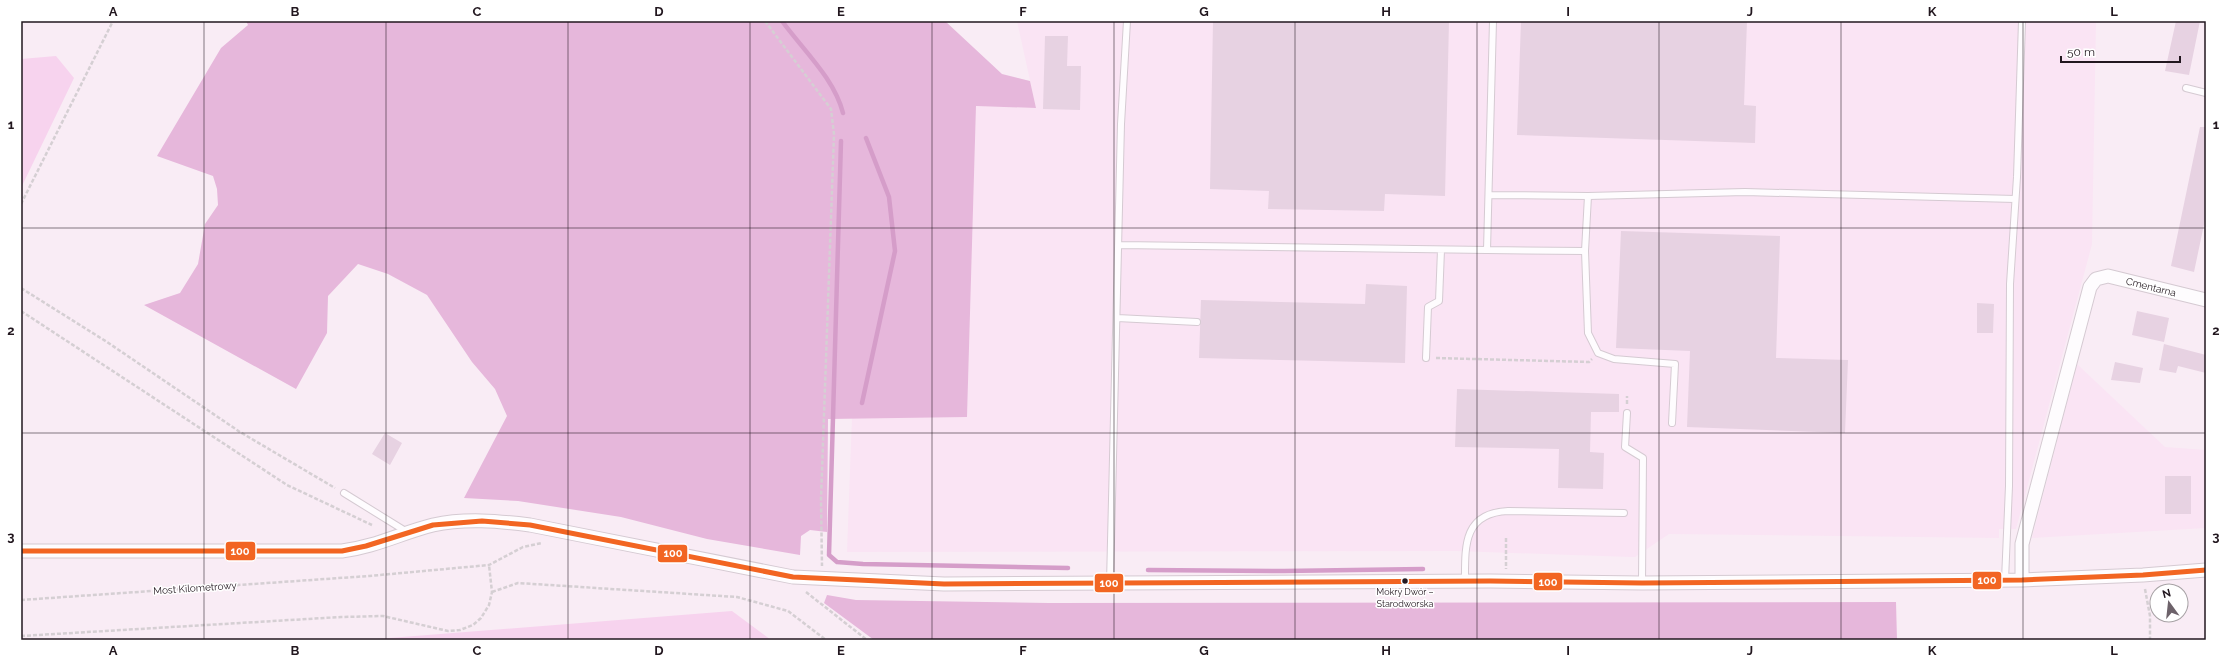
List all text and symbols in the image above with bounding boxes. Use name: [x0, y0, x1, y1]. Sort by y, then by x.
text: A: [109, 4, 118, 19]
text: B: [291, 4, 300, 19]
text: C: [473, 4, 482, 19]
text: D: [654, 4, 664, 19]
text: E: [837, 4, 845, 19]
text: F: [1019, 4, 1027, 19]
text: G: [1199, 4, 1209, 19]
text: H: [1381, 4, 1391, 19]
text: I: [1566, 4, 1570, 19]
text: J: [1747, 4, 1753, 19]
text: K: [1928, 4, 1937, 19]
text: L: [2110, 4, 2118, 19]
scale bar: [2061, 38, 2180, 64]
text: 50 m: [2067, 45, 2095, 59]
text: 1: [8, 117, 15, 132]
text: 1: [2213, 117, 2220, 132]
street label: Cmentarna: [2125, 275, 2177, 299]
text: 2: [7, 323, 15, 338]
text: 2: [2212, 323, 2220, 338]
text: 3: [7, 529, 15, 544]
text: 3: [2212, 529, 2220, 544]
line badge: 100: [225, 541, 256, 561]
line badge: 100: [657, 544, 688, 563]
text: 100: [231, 545, 250, 558]
text: 100: [664, 547, 683, 560]
line badge: 100: [1972, 571, 2002, 590]
line badge: 100: [1533, 572, 1563, 591]
line badge: 100: [1094, 573, 1124, 593]
text: 100: [1978, 574, 1997, 587]
marker: Mokry Dwór – Starodworska: [1400, 576, 1410, 586]
text: 100: [1539, 576, 1558, 589]
text: 100: [1100, 577, 1119, 590]
street label: Most Kilometrowy: [153, 580, 238, 596]
north arrow: [2149, 583, 2189, 623]
text: N: [2161, 586, 2172, 601]
place label: Mokry Dwór – Starodworska: [1376, 587, 1434, 609]
text: A: [109, 643, 118, 658]
text: B: [291, 643, 300, 658]
text: C: [473, 643, 482, 658]
text: D: [654, 643, 664, 658]
text: E: [837, 643, 845, 658]
text: F: [1019, 643, 1027, 658]
text: G: [1199, 643, 1209, 658]
text: H: [1381, 643, 1391, 658]
text: I: [1566, 643, 1570, 658]
text: J: [1747, 643, 1753, 658]
text: K: [1928, 643, 1937, 658]
text: L: [2110, 643, 2118, 658]

